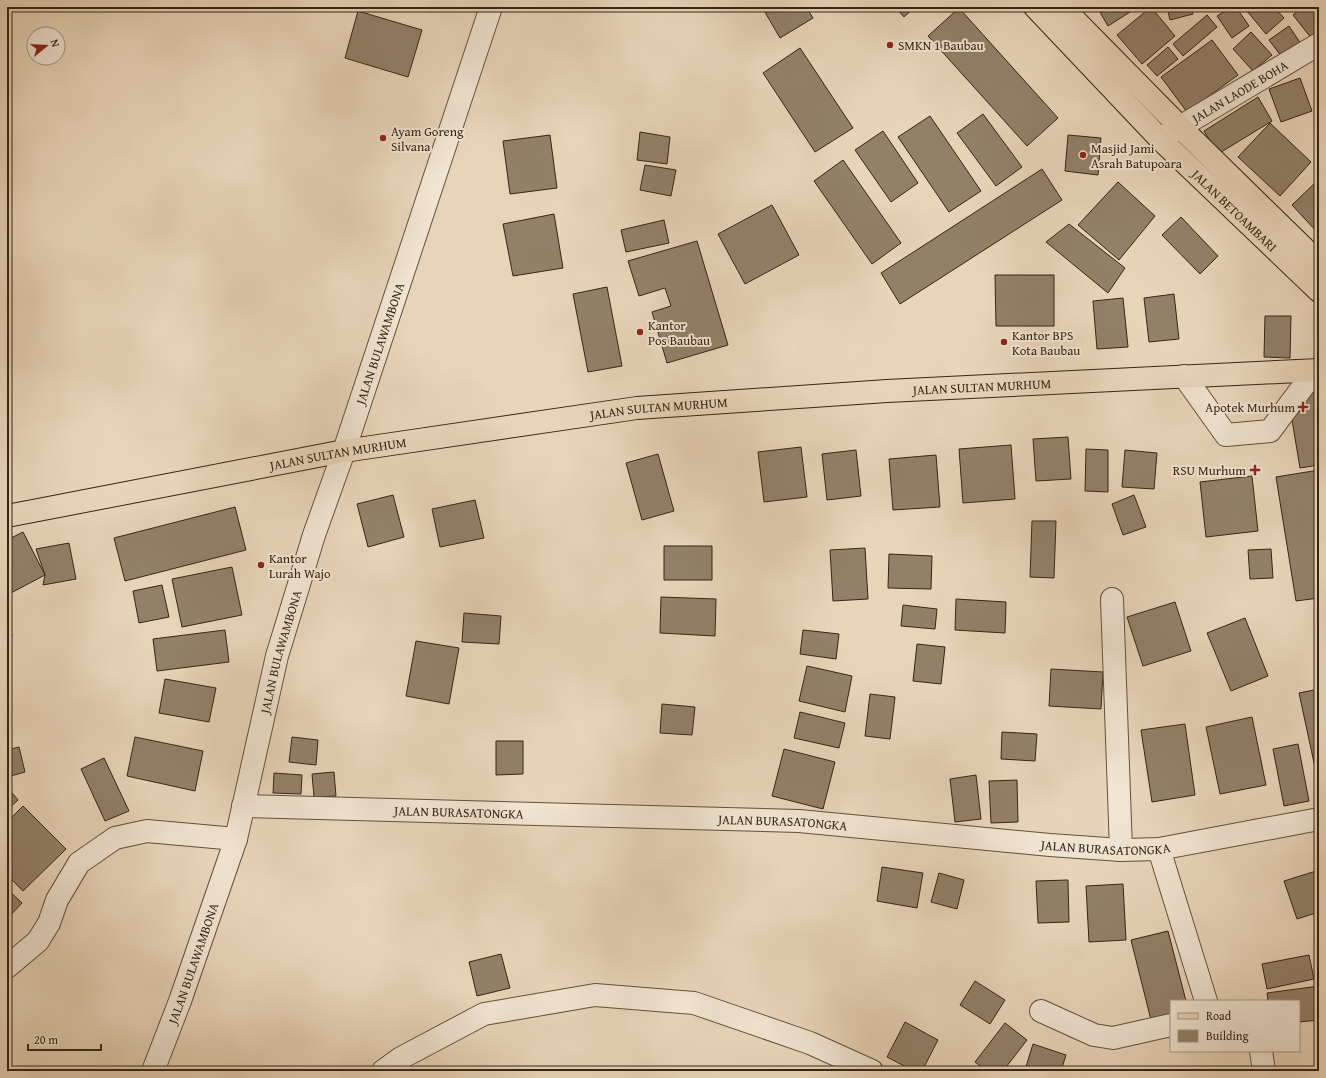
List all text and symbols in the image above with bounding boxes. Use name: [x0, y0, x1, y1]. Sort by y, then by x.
north arrow: [26, 26, 66, 66]
place label: SMKN 1 Baubau: [898, 36, 984, 55]
text: N: [47, 37, 64, 49]
marker: SMKN 1 Baubau: [885, 40, 895, 50]
street label: JALAN LAODE BOHA: [1186, 55, 1291, 128]
place label: Ayam Goreng Silvana: [391, 122, 464, 156]
marker: Ayam Goreng Silvana: [378, 133, 388, 143]
place label: Masjid Jami Asrah Batupoara: [1091, 139, 1183, 173]
marker: Masjid Jami Asrah Batupoara: [1078, 150, 1088, 160]
street label: JALAN BETOAMBARI: [1186, 163, 1282, 256]
street label: JALAN BULAWAMBONA: [350, 280, 409, 409]
place label: Kantor Pos Baubau: [648, 316, 710, 350]
place label: Kantor BPS Kota Baubau: [1012, 326, 1080, 360]
marker: Kantor Pos Baubau: [635, 327, 645, 337]
marker: Kantor BPS Kota Baubau: [999, 337, 1009, 347]
street label: JALAN SULTAN MURHUM: [910, 374, 1052, 399]
street label: JALAN SULTAN MURHUM: [587, 392, 729, 425]
place label: Apotek Murhum: [1205, 398, 1295, 417]
marker: Apotek Murhum: [1298, 402, 1308, 412]
street label: JALAN SULTAN MURHUM: [266, 432, 408, 475]
place label: RSU Murhum: [1173, 461, 1246, 480]
marker: RSU Murhum: [1249, 464, 1261, 476]
place label: Kantor Lurah Wajo: [269, 549, 331, 583]
marker: Kantor Lurah Wajo: [256, 560, 266, 570]
street label: JALAN BULAWAMBONA: [254, 587, 306, 717]
street label: JALAN BURASATONGKA: [392, 801, 524, 823]
street label: JALAN BURASATONGKA: [716, 809, 848, 835]
street label: JALAN BURASATONGKA: [1038, 834, 1172, 860]
street label: JALAN BULAWAMBONA: [162, 900, 223, 1028]
legend: [1170, 1000, 1300, 1052]
text: Road: [1206, 1007, 1232, 1024]
scale bar: [28, 1026, 101, 1052]
text: Building: [1206, 1027, 1249, 1044]
text: 20 m: [34, 1031, 58, 1048]

